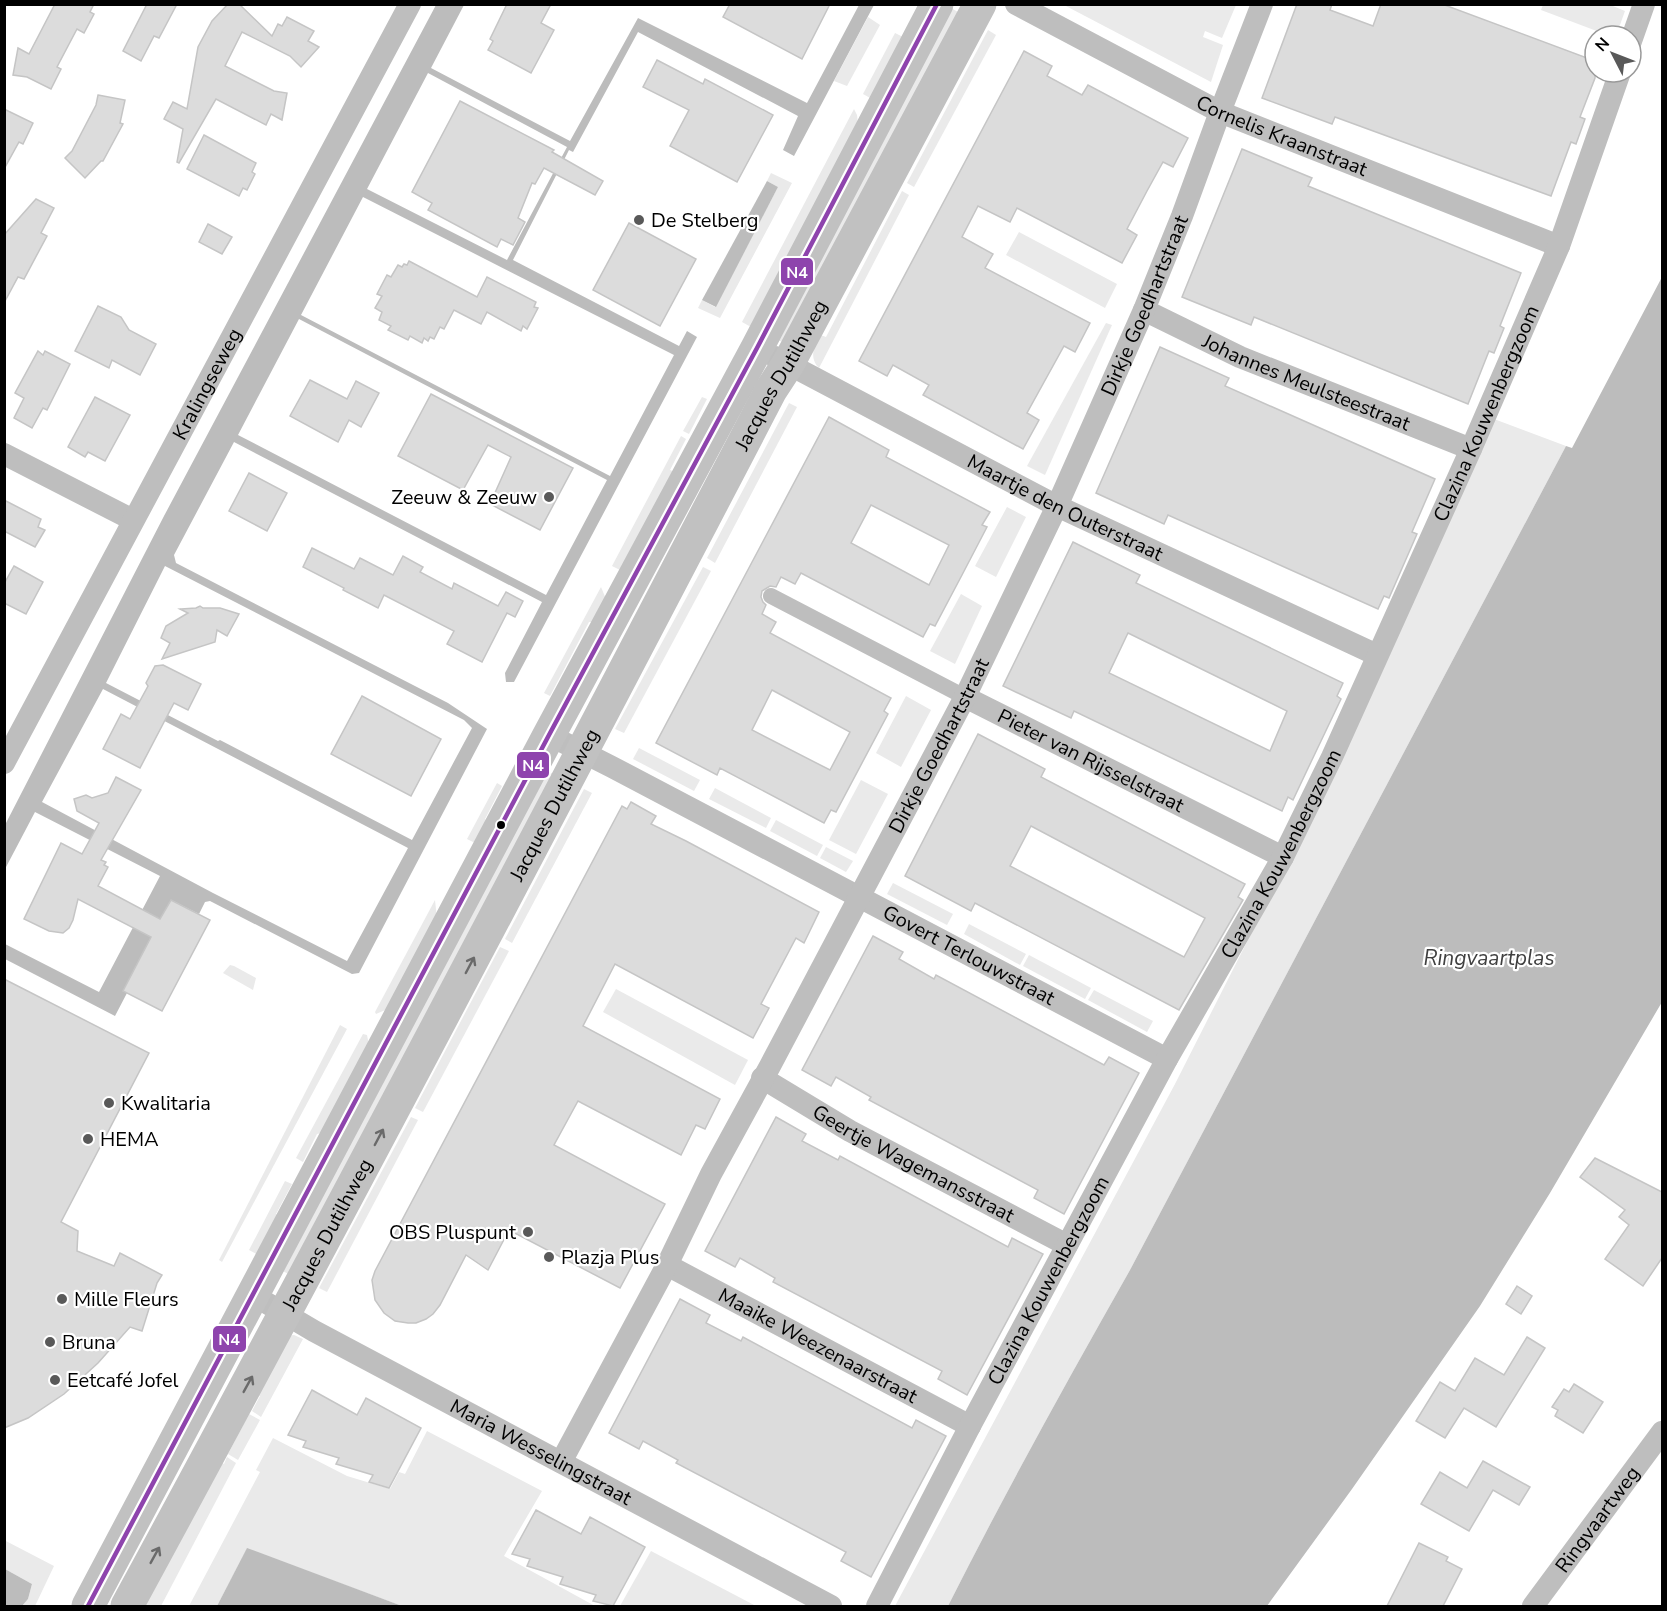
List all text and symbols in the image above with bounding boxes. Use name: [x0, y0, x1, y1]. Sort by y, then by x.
north arrow: [1583, 24, 1643, 84]
text: N: [1590, 33, 1615, 56]
street label: Cornelis Kraanstraat: [1192, 88, 1372, 183]
place label: De Stelberg: [651, 207, 758, 234]
street label: Dirkje Goedhartstraat: [1094, 210, 1195, 400]
marker: De Stelberg: [632, 213, 646, 227]
line badge: N4: [780, 257, 814, 286]
text: N4: [786, 262, 808, 284]
street label: Jacques Dutilhweg: [728, 295, 833, 456]
street label: Clazina Kouwenbergzoom: [1426, 301, 1545, 526]
street label: Kralingseweg: [166, 323, 248, 444]
street label: Johannes Meulsteestraat: [1197, 327, 1415, 437]
street label: Maartje den Outerstraat: [963, 448, 1169, 568]
place label: Zeeuw & Zeeuw: [391, 484, 537, 511]
marker: Zeeuw & Zeeuw: [542, 490, 556, 504]
street label: Dirkje Goedhartstraat: [882, 653, 996, 838]
street label: Pieter van Rijsselstraat: [993, 702, 1190, 819]
street label: Jacques Dutilhweg: [503, 724, 605, 886]
street label: Clazina Kouwenbergzoom: [1214, 744, 1347, 963]
line badge: N4: [516, 751, 550, 779]
text: N4: [522, 755, 544, 777]
unlabelled marker: [495, 819, 507, 831]
street label: Govert Terlouwstraat: [878, 898, 1061, 1012]
water label: Ringvaartplas: [1423, 944, 1555, 972]
one-way arrow: [464, 957, 476, 974]
place label: Kwalitaria: [121, 1090, 211, 1117]
marker: Kwalitaria: [102, 1096, 116, 1110]
street label: Geertje Wagemansstraat: [808, 1098, 1020, 1229]
place label: HEMA: [100, 1126, 159, 1153]
one-way arrow: [374, 1129, 385, 1147]
marker: HEMA: [81, 1132, 95, 1146]
street label: Jacques Dutilhweg: [275, 1154, 378, 1316]
street label: Clazina Kouwenbergzoom: [981, 1171, 1115, 1390]
place label: OBS Pluspunt: [389, 1219, 517, 1246]
marker: OBS Pluspunt: [521, 1225, 535, 1239]
place label: Plazja Plus: [561, 1244, 659, 1271]
marker: Plazja Plus: [542, 1250, 556, 1264]
street label: Maaike Weezenaarstraat: [714, 1281, 923, 1410]
place label: Mille Fleurs: [74, 1286, 179, 1313]
marker: Mille Fleurs: [55, 1292, 69, 1306]
line badge: N4: [212, 1325, 247, 1353]
place label: Bruna: [62, 1329, 116, 1356]
text: N4: [218, 1329, 240, 1351]
marker: Bruna: [43, 1335, 57, 1349]
place label: Eetcafé Jofel: [67, 1367, 179, 1394]
marker: Eetcafé Jofel: [48, 1373, 62, 1387]
one-way arrow: [242, 1376, 254, 1393]
street label: Maria Wesselingstraat: [445, 1392, 638, 1512]
street label: Ringvaartweg: [1549, 1460, 1646, 1578]
one-way arrow: [149, 1547, 161, 1564]

